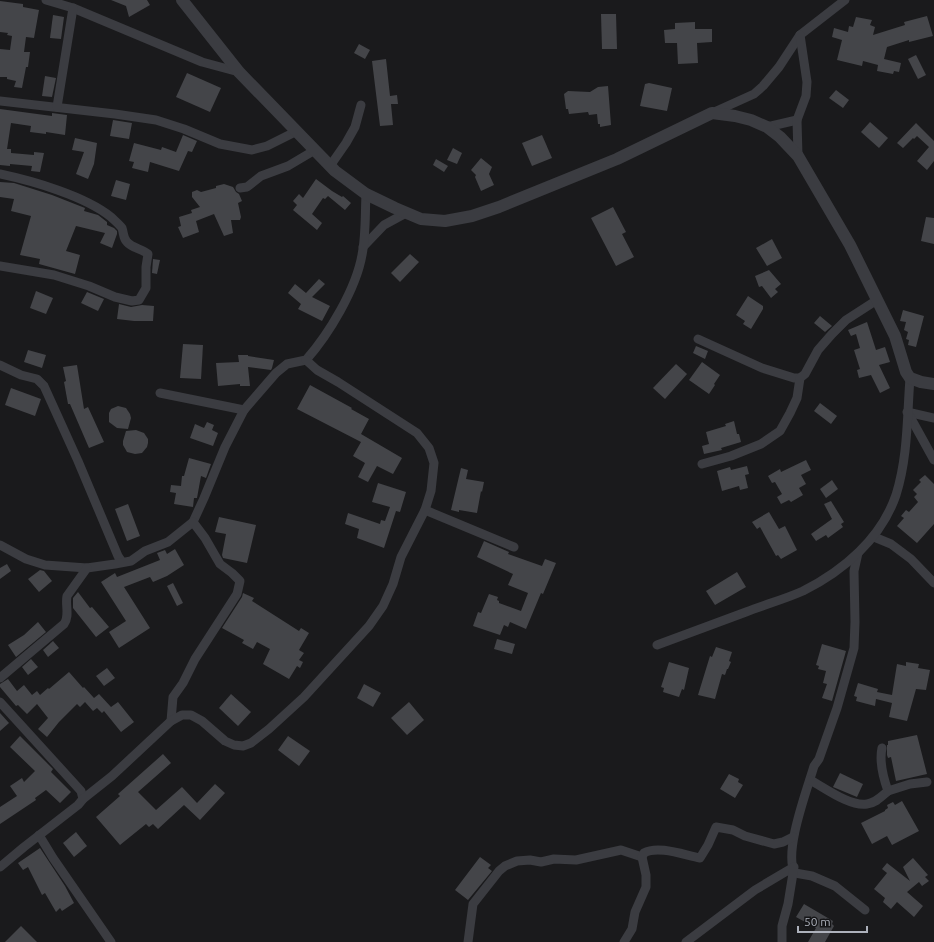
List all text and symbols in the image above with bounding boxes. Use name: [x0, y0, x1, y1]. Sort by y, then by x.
scale bar: [798, 908, 867, 934]
text: 50 m: [804, 915, 831, 928]

